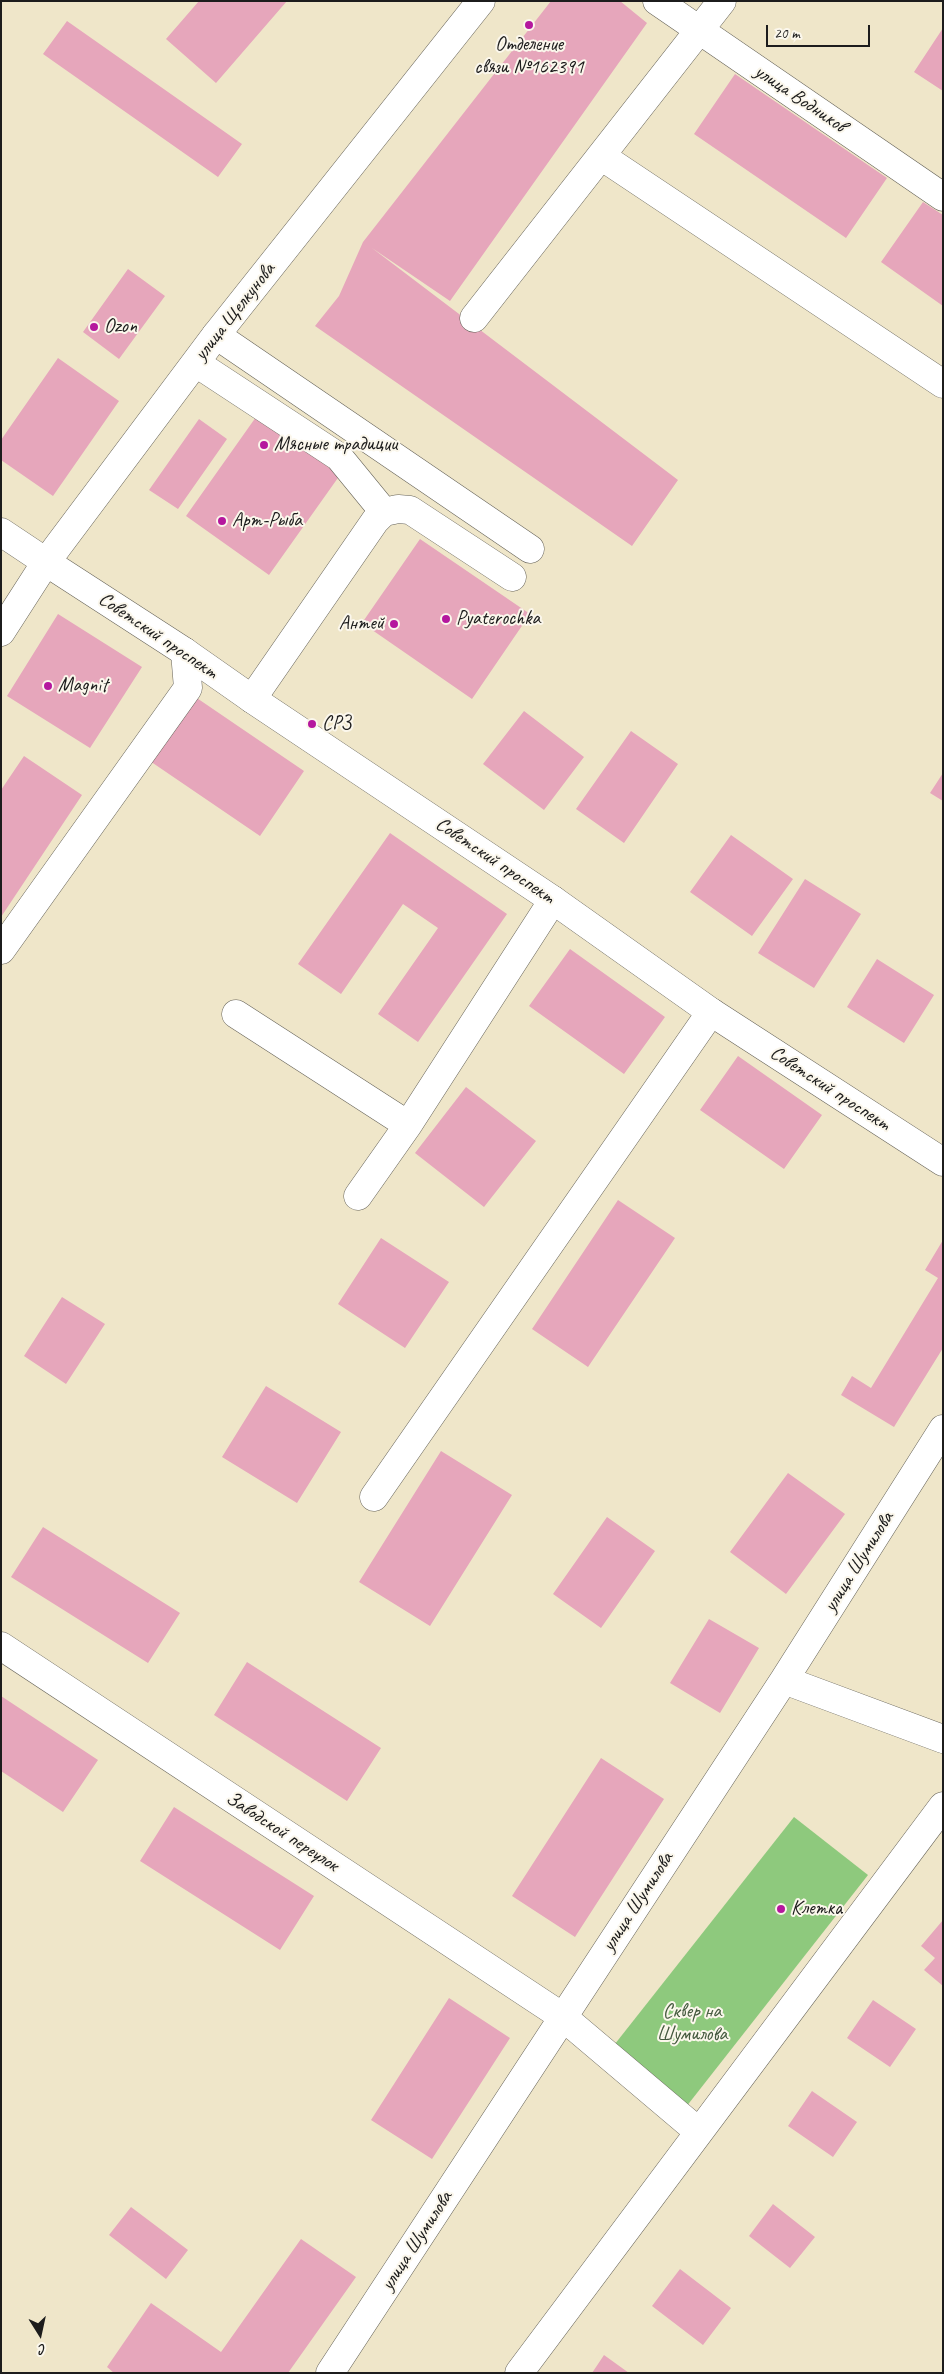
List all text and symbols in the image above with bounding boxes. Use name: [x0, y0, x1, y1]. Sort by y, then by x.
scale bar: [769, 15, 873, 47]
marker: Отделение связи №162391: [523, 19, 535, 31]
text: 20 m: [774, 24, 800, 43]
place label: Отделение связи №162391: [474, 33, 584, 80]
street label: улица Водников: [750, 60, 850, 138]
street label: улица Щелкунова: [189, 258, 281, 366]
place label: Ozon: [104, 315, 137, 339]
marker: Ozon: [88, 321, 100, 333]
place label: Мясные традиции: [274, 433, 397, 457]
marker: Мясные традиции: [258, 439, 270, 451]
place label: Арт-Рыба: [232, 509, 302, 533]
marker: Арт-Рыба: [216, 515, 228, 527]
street label: Советский проспект: [94, 587, 222, 685]
place label: Pyaterochka: [456, 607, 540, 631]
place label: Антей: [339, 612, 384, 636]
marker: Pyaterochka: [440, 613, 452, 625]
marker: Антей: [388, 618, 400, 630]
place label: Magnit: [58, 674, 108, 698]
marker: Magnit: [42, 680, 54, 692]
place label: СРЗ: [322, 712, 351, 736]
marker: СРЗ: [306, 718, 318, 730]
street label: Советский проспект: [431, 812, 559, 910]
street label: Советский проспект: [765, 1041, 895, 1137]
street label: улица Шумилова: [819, 1507, 899, 1617]
street label: Заводской переулок: [221, 1787, 343, 1877]
street label: улица Шумилова: [597, 1848, 679, 1956]
place label: Клетка: [791, 1897, 842, 1921]
marker: Клетка: [775, 1903, 787, 1915]
park label: Сквер на Шумилова: [657, 2000, 727, 2047]
street label: улица Шумилова: [376, 2187, 458, 2295]
north arrow: [15, 2309, 65, 2359]
text: С: [38, 2340, 48, 2358]

